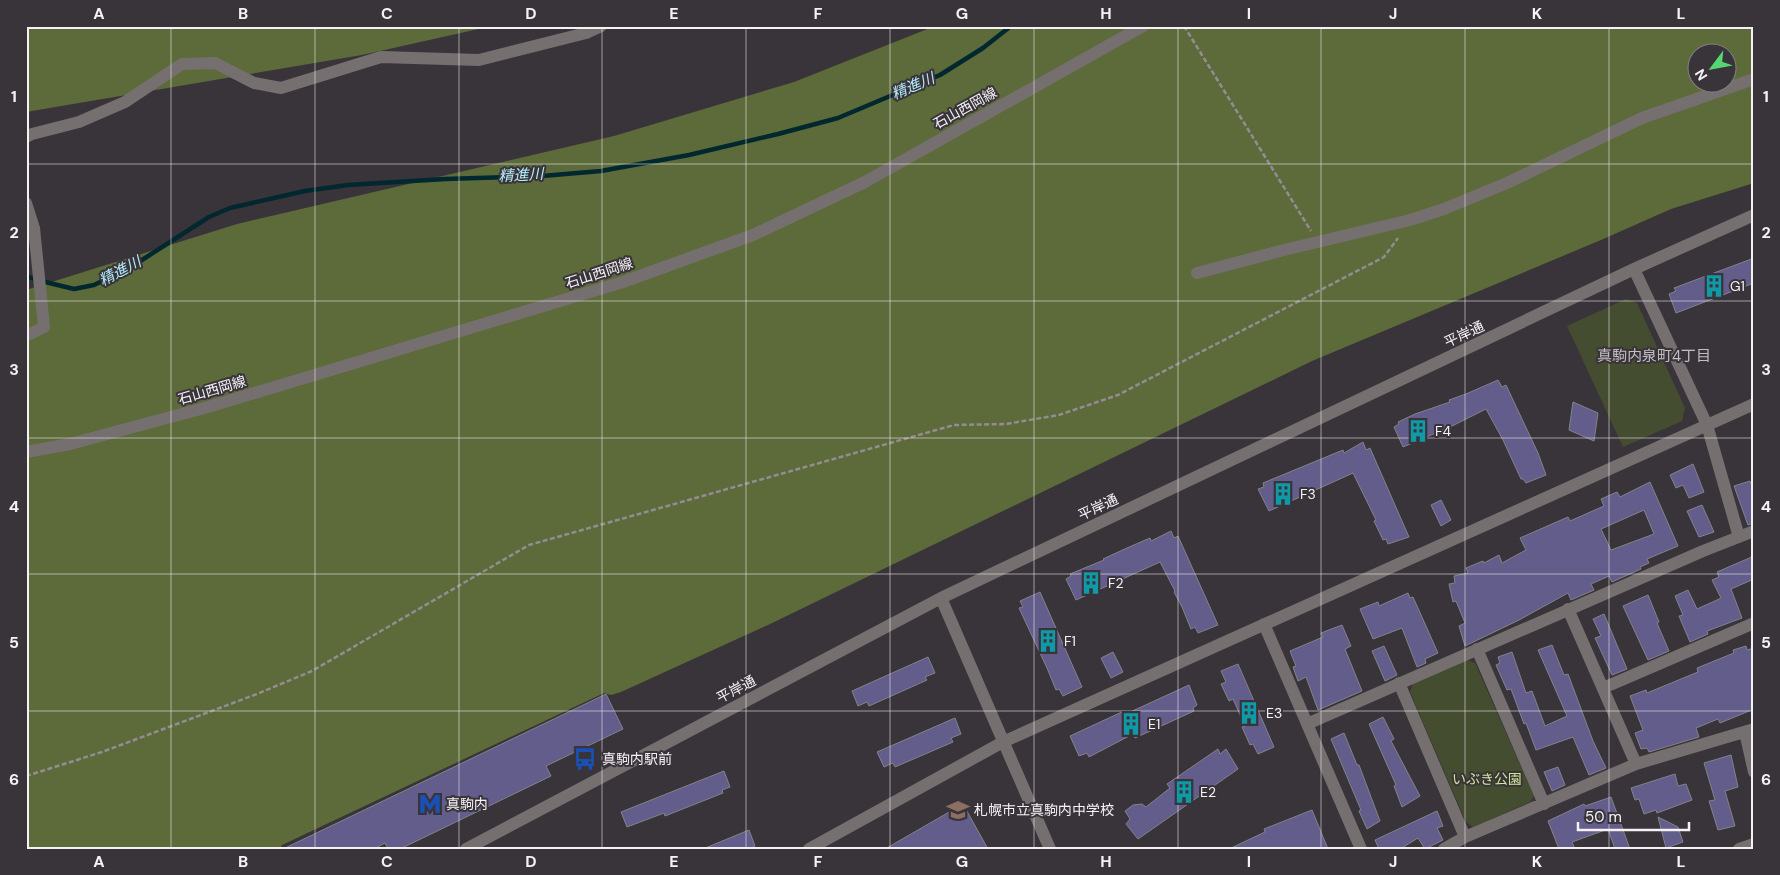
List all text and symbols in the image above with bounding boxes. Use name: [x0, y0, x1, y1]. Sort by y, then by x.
text: A: [93, 3, 105, 24]
text: B: [238, 3, 248, 24]
text: C: [381, 3, 393, 24]
text: D: [525, 3, 537, 24]
text: E: [669, 3, 679, 24]
text: F: [814, 3, 823, 24]
text: G: [956, 3, 968, 24]
text: H: [1100, 3, 1112, 24]
text: I: [1247, 3, 1251, 24]
text: J: [1389, 3, 1397, 24]
text: K: [1532, 3, 1543, 24]
text: L: [1677, 3, 1686, 24]
north arrow: [1688, 42, 1738, 92]
text: N: [1691, 66, 1711, 84]
water label: 精進川: [888, 67, 939, 104]
street label: 石山西岡線: [930, 83, 1000, 133]
text: 1: [11, 86, 17, 107]
text: 1: [1763, 86, 1769, 107]
water label: 精進川: [498, 164, 546, 186]
text: 2: [9, 222, 19, 243]
text: 2: [1761, 222, 1771, 243]
water label: 精進川: [95, 251, 146, 290]
street label: 石山西岡線: [563, 254, 635, 292]
building icon: G1: [1701, 273, 1727, 299]
place label: G1: [1730, 277, 1745, 295]
street label: 平岸通: [1441, 317, 1487, 351]
district label: 真駒内泉町4丁目: [1597, 346, 1711, 366]
text: 3: [9, 359, 19, 380]
text: 3: [1761, 359, 1771, 380]
street label: 石山西岡線: [176, 372, 248, 408]
building icon: F4: [1405, 418, 1431, 444]
place label: F4: [1435, 422, 1451, 440]
building icon: F3: [1270, 481, 1296, 507]
place label: F3: [1300, 485, 1316, 503]
street label: 平岸通: [1075, 490, 1121, 524]
text: 4: [9, 496, 19, 517]
text: 4: [1761, 496, 1771, 517]
building icon: F2: [1078, 570, 1104, 596]
place label: F2: [1108, 574, 1124, 592]
building icon: F1: [1035, 628, 1061, 654]
text: 5: [9, 632, 19, 653]
place label: F1: [1064, 632, 1076, 650]
text: 5: [1761, 632, 1771, 653]
street label: 平岸通: [713, 671, 759, 707]
building icon: E3: [1236, 700, 1262, 726]
place label: E3: [1266, 704, 1282, 722]
building icon: E1: [1118, 711, 1144, 737]
place label: E1: [1148, 715, 1160, 733]
bus stop icon: 真駒内駅前: [572, 746, 598, 772]
place label: 真駒内駅前: [602, 750, 672, 768]
text: 6: [9, 769, 19, 790]
text: 6: [1761, 769, 1771, 790]
park label: いぶき公園: [1452, 770, 1522, 788]
building icon: E2: [1171, 779, 1197, 805]
place label: E2: [1200, 783, 1216, 801]
metro station icon: 真駒内: [417, 791, 443, 817]
place label: 真駒内: [446, 795, 488, 813]
school or university icon: 札幌市立真駒内中学校: [945, 797, 971, 823]
scale bar: [1578, 800, 1689, 832]
place label: 札幌市立真駒内中学校: [974, 801, 1114, 819]
text: 50 m: [1585, 807, 1622, 827]
text: A: [93, 851, 105, 872]
text: B: [238, 851, 248, 872]
text: C: [381, 851, 393, 872]
text: D: [525, 851, 537, 872]
text: E: [669, 851, 679, 872]
text: F: [814, 851, 823, 872]
text: G: [956, 851, 968, 872]
text: H: [1100, 851, 1112, 872]
text: I: [1247, 851, 1251, 872]
text: J: [1389, 851, 1397, 872]
text: K: [1532, 851, 1543, 872]
text: L: [1677, 851, 1686, 872]

